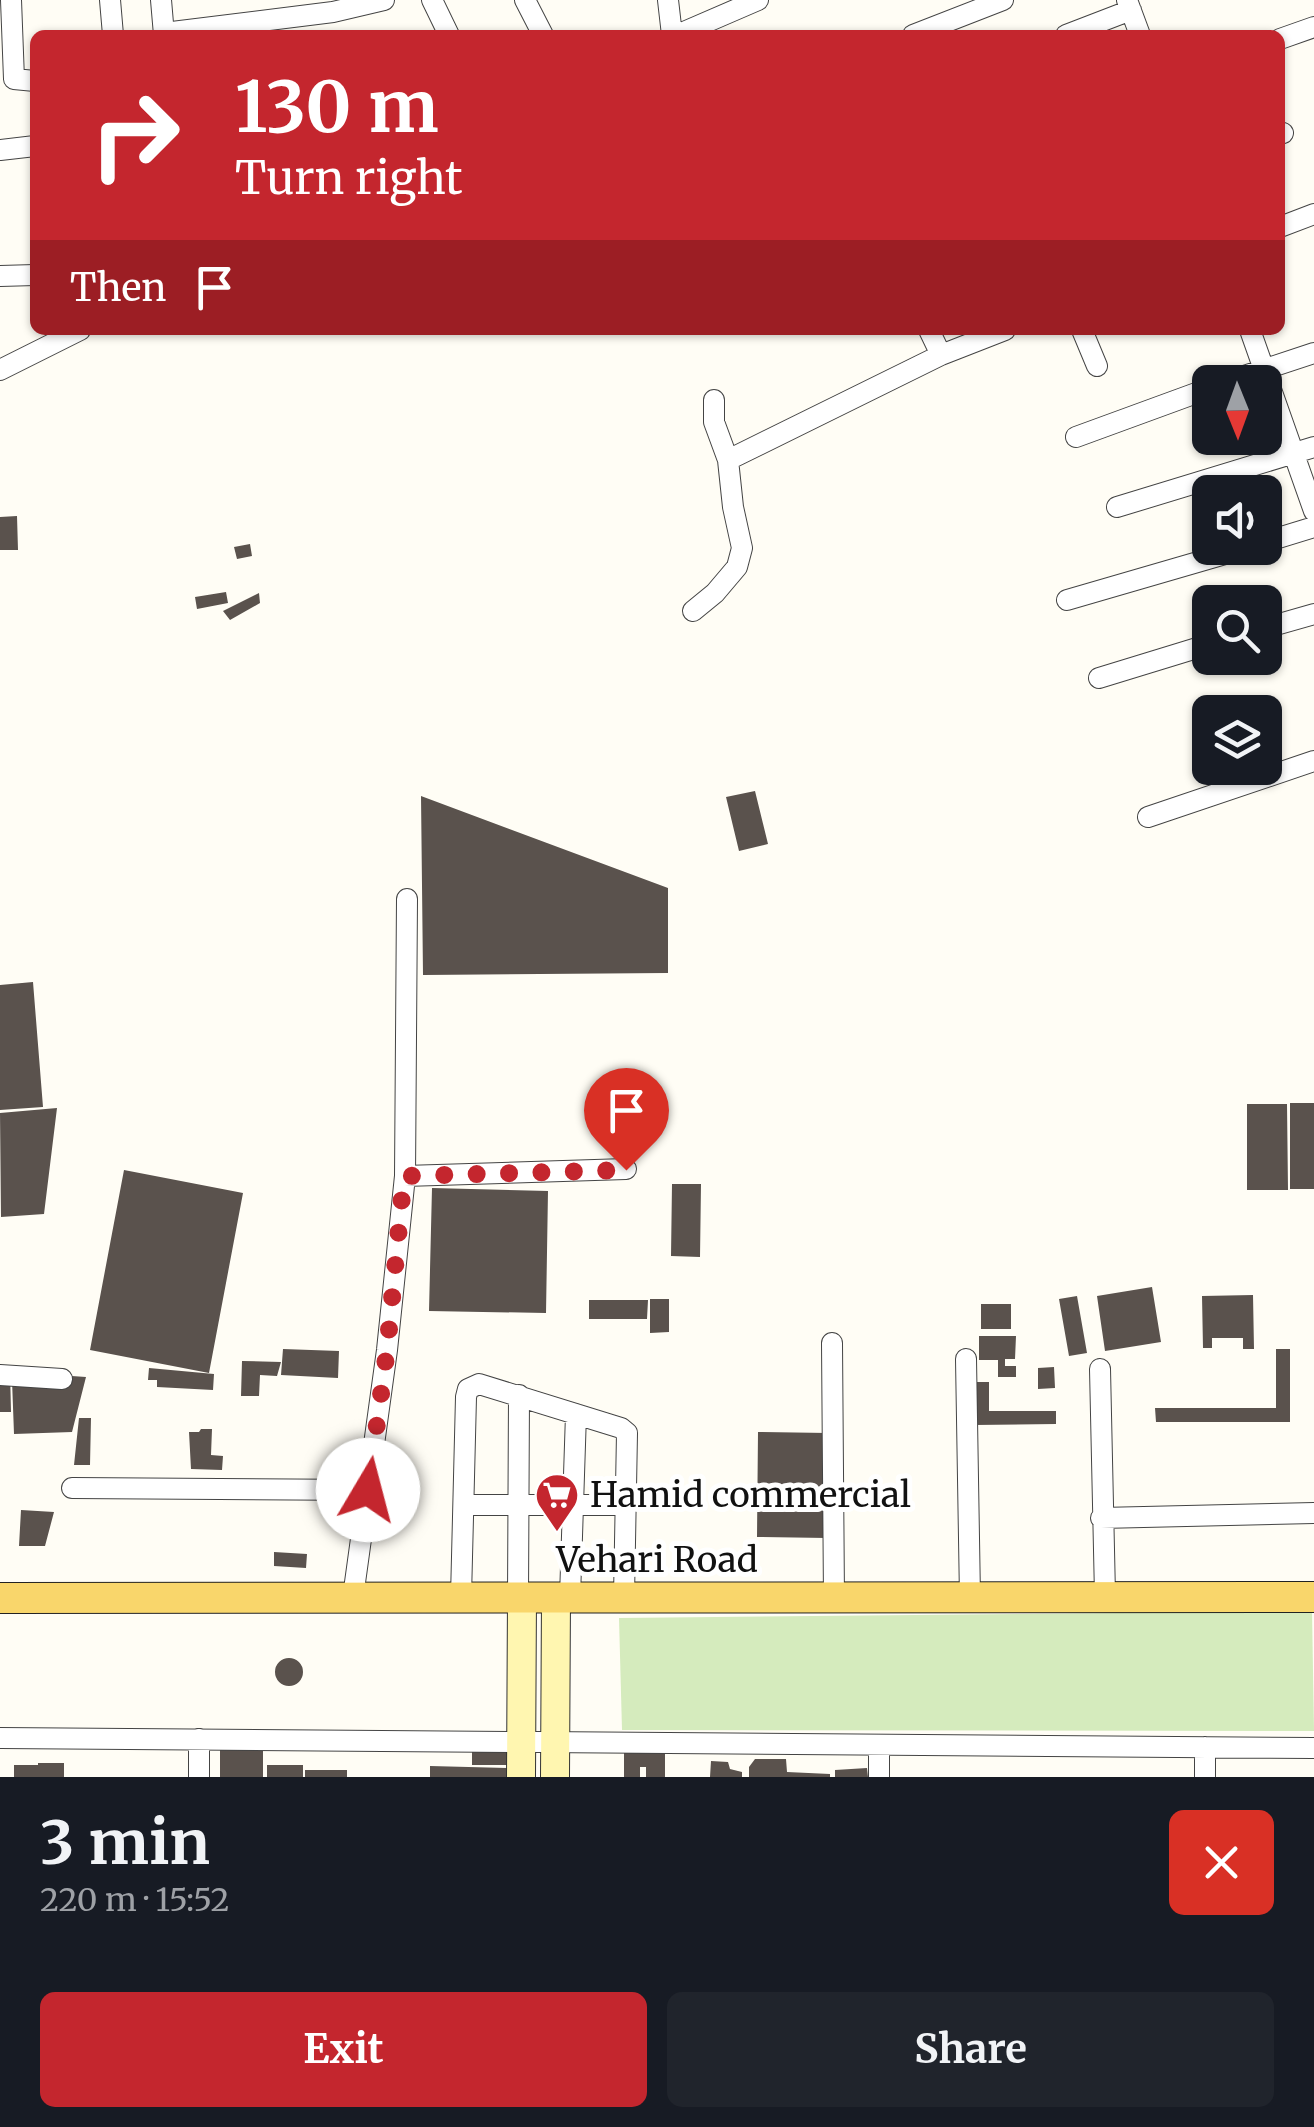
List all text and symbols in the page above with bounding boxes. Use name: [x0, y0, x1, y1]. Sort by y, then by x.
text: 130 m: [235, 63, 439, 151]
icon: right: [70, 70, 200, 200]
text: Turn right: [235, 150, 463, 206]
icon: arrive: [187, 260, 242, 315]
text: Then: [70, 264, 167, 311]
north arrow: [1192, 365, 1282, 455]
map controls: [1192, 365, 1282, 785]
button: sound: [1192, 475, 1282, 565]
button: search: [1192, 585, 1282, 675]
button: layers: [1192, 695, 1282, 785]
pin: [584, 1068, 669, 1171]
icon: arrive: [599, 1083, 654, 1138]
position arrow: [316, 1438, 420, 1542]
supermarket icon: Hamid commercial: [534, 1472, 580, 1533]
place label: Hamid commercial: [590, 1473, 911, 1517]
street label: Vehari Road: [555, 1538, 758, 1582]
text: 3 min: [40, 1805, 210, 1880]
button: close: [1169, 1810, 1274, 1915]
text: 220 m · 15:52: [40, 1880, 230, 1920]
button: Exit: [40, 1992, 647, 2107]
button: Share: [667, 1992, 1274, 2107]

